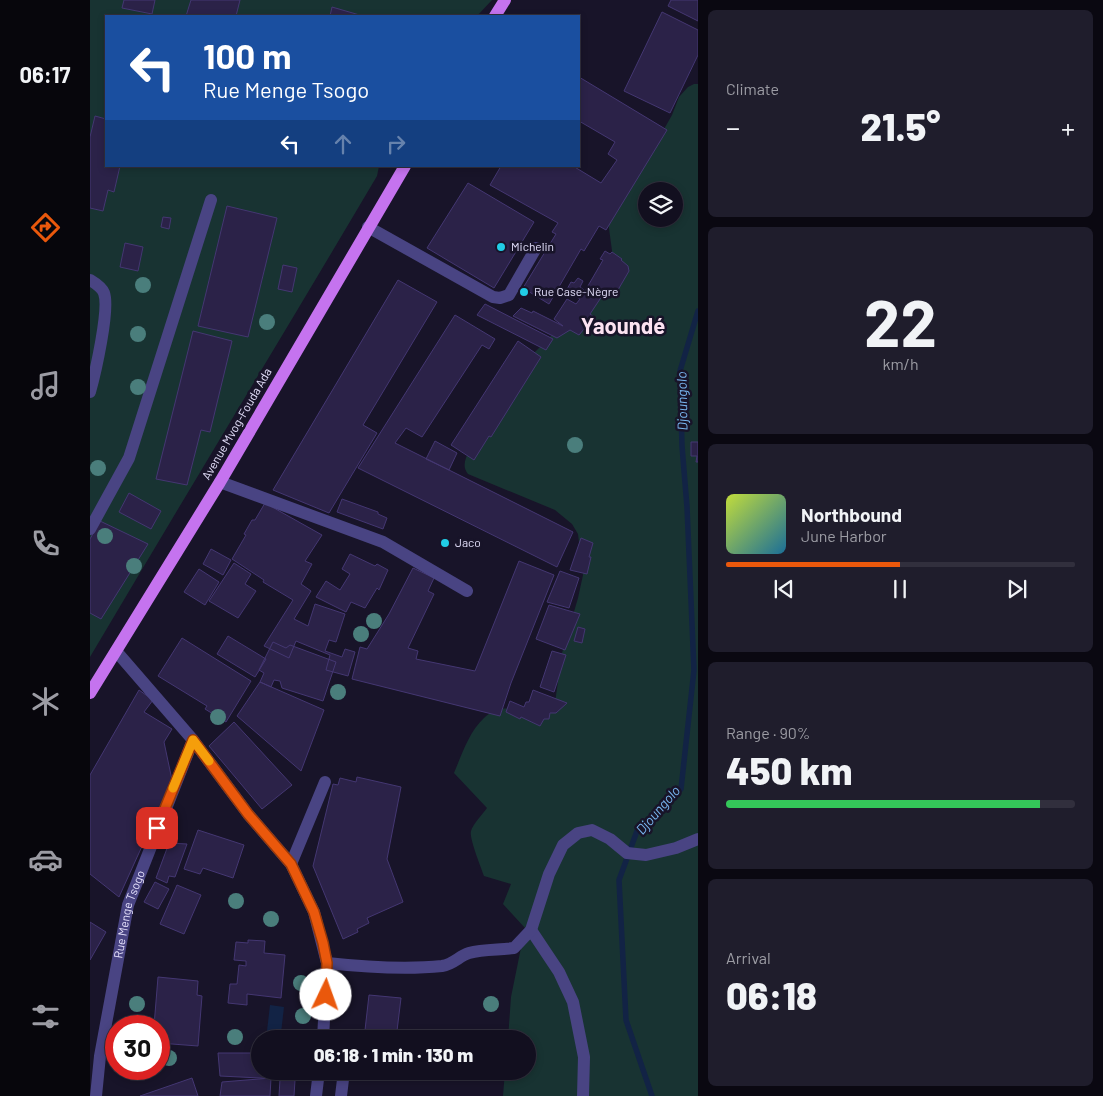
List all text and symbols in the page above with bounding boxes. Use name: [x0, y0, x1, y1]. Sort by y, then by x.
text: 100 m: [203, 34, 292, 76]
icon: left: [120, 35, 185, 100]
text: 06:17: [19, 61, 71, 87]
text: Rue Menge Tsogo: [203, 76, 369, 102]
text: Climate: [726, 79, 779, 98]
text: 21.5°: [860, 103, 941, 149]
text: −: [726, 110, 740, 144]
text: +: [1061, 110, 1075, 144]
icon: left: [276, 130, 304, 158]
icon: ahead: [329, 130, 357, 158]
icon: right: [382, 130, 410, 158]
map controls: [638, 182, 683, 227]
button: layers: [638, 182, 683, 227]
icon: directions: [28, 210, 63, 245]
place label: Michelin: [511, 239, 554, 253]
marker: Michelin: [495, 241, 507, 253]
text: 22: [864, 282, 937, 360]
place label: Rue Case-Nègre: [534, 284, 618, 298]
marker: Rue Case-Nègre: [518, 286, 530, 298]
district label: Yaoundé: [581, 312, 665, 338]
text: km/h: [882, 354, 919, 373]
street label: Avenue Mvog-Fouda Ada: [198, 365, 274, 482]
icon: music: [28, 368, 63, 403]
water label: Djoungolo: [672, 371, 691, 431]
text: Northbound: [801, 503, 902, 526]
icon: phone: [28, 526, 63, 561]
text: June Harbor: [801, 526, 887, 545]
place label: Jaco: [455, 535, 481, 549]
marker: Jaco: [439, 537, 451, 549]
icon: previous: [770, 575, 798, 603]
icon: pause: [886, 575, 914, 603]
icon: next: [1003, 575, 1031, 603]
icon: climate: [28, 684, 63, 719]
text: Range · 90%: [726, 723, 810, 742]
text: 450 km: [726, 747, 852, 793]
water label: Djoungolo: [632, 782, 683, 837]
pin: [136, 807, 178, 849]
icon: arrive: [143, 814, 171, 842]
icon: car: [28, 842, 63, 877]
street label: Rue Menge Tsogo: [110, 868, 147, 959]
text: Arrival: [726, 948, 771, 967]
position arrow: [299, 968, 351, 1020]
text: 06:18: [726, 972, 817, 1018]
icon: filters: [28, 999, 63, 1034]
speed limit sign: 30: [105, 1015, 170, 1080]
text: 06:18 · 1 min · 130 m: [314, 1043, 473, 1066]

